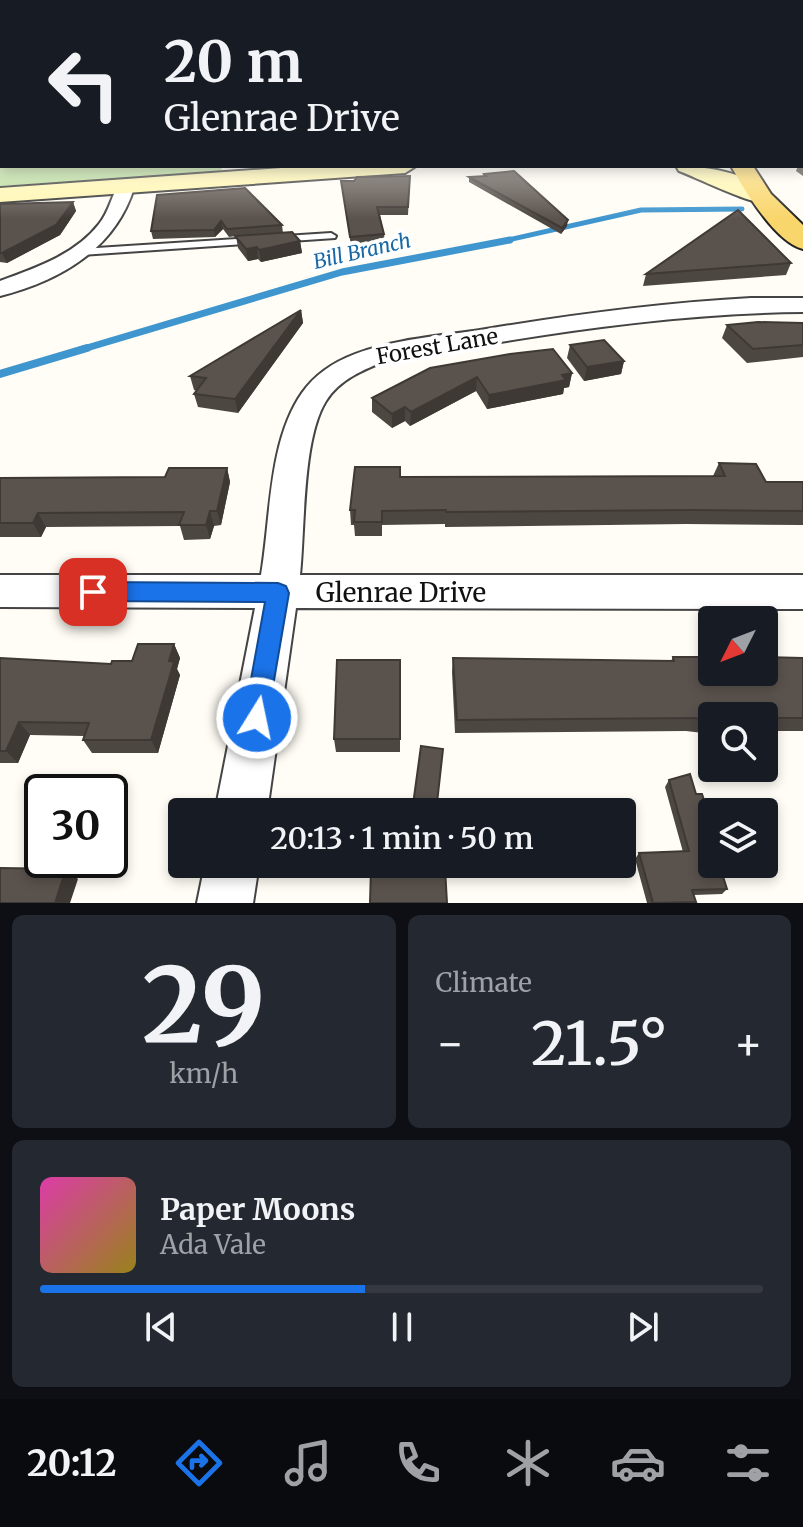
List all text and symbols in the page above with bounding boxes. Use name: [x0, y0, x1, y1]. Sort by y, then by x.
text: 20 m: [164, 27, 303, 97]
icon: left: [32, 32, 136, 136]
text: Glenrae Drive: [164, 96, 400, 141]
water label: Bill Branch: [311, 227, 413, 274]
street label: Forest Lane: [374, 322, 500, 370]
pin: [59, 558, 127, 626]
icon: arrive: [71, 570, 115, 614]
street label: Glenrae Drive: [316, 576, 486, 609]
north arrow: [698, 606, 778, 686]
map controls: [698, 606, 778, 878]
position arrow: [215, 676, 299, 760]
button: search: [698, 702, 778, 782]
speed limit sign: 30: [24, 774, 128, 878]
button: layers: [698, 798, 778, 878]
text: 20:13 · 1 min · 50 m: [270, 819, 534, 857]
text: 29: [142, 940, 266, 1070]
text: Climate: [436, 966, 532, 999]
text: 21.5°: [531, 1006, 667, 1081]
text: −: [436, 1016, 465, 1071]
text: +: [734, 1016, 763, 1071]
text: km/h: [169, 1057, 238, 1090]
text: Paper Moons: [160, 1190, 355, 1228]
text: Ada Vale: [160, 1228, 266, 1261]
icon: previous: [139, 1305, 183, 1349]
icon: pause: [380, 1305, 424, 1349]
icon: next: [621, 1305, 665, 1349]
icon: directions: [171, 1435, 227, 1491]
icon: music: [280, 1435, 336, 1491]
icon: phone: [390, 1435, 446, 1491]
icon: climate: [500, 1435, 556, 1491]
icon: car: [610, 1435, 666, 1491]
icon: filters: [720, 1435, 776, 1491]
text: 20:12: [27, 1441, 117, 1486]

